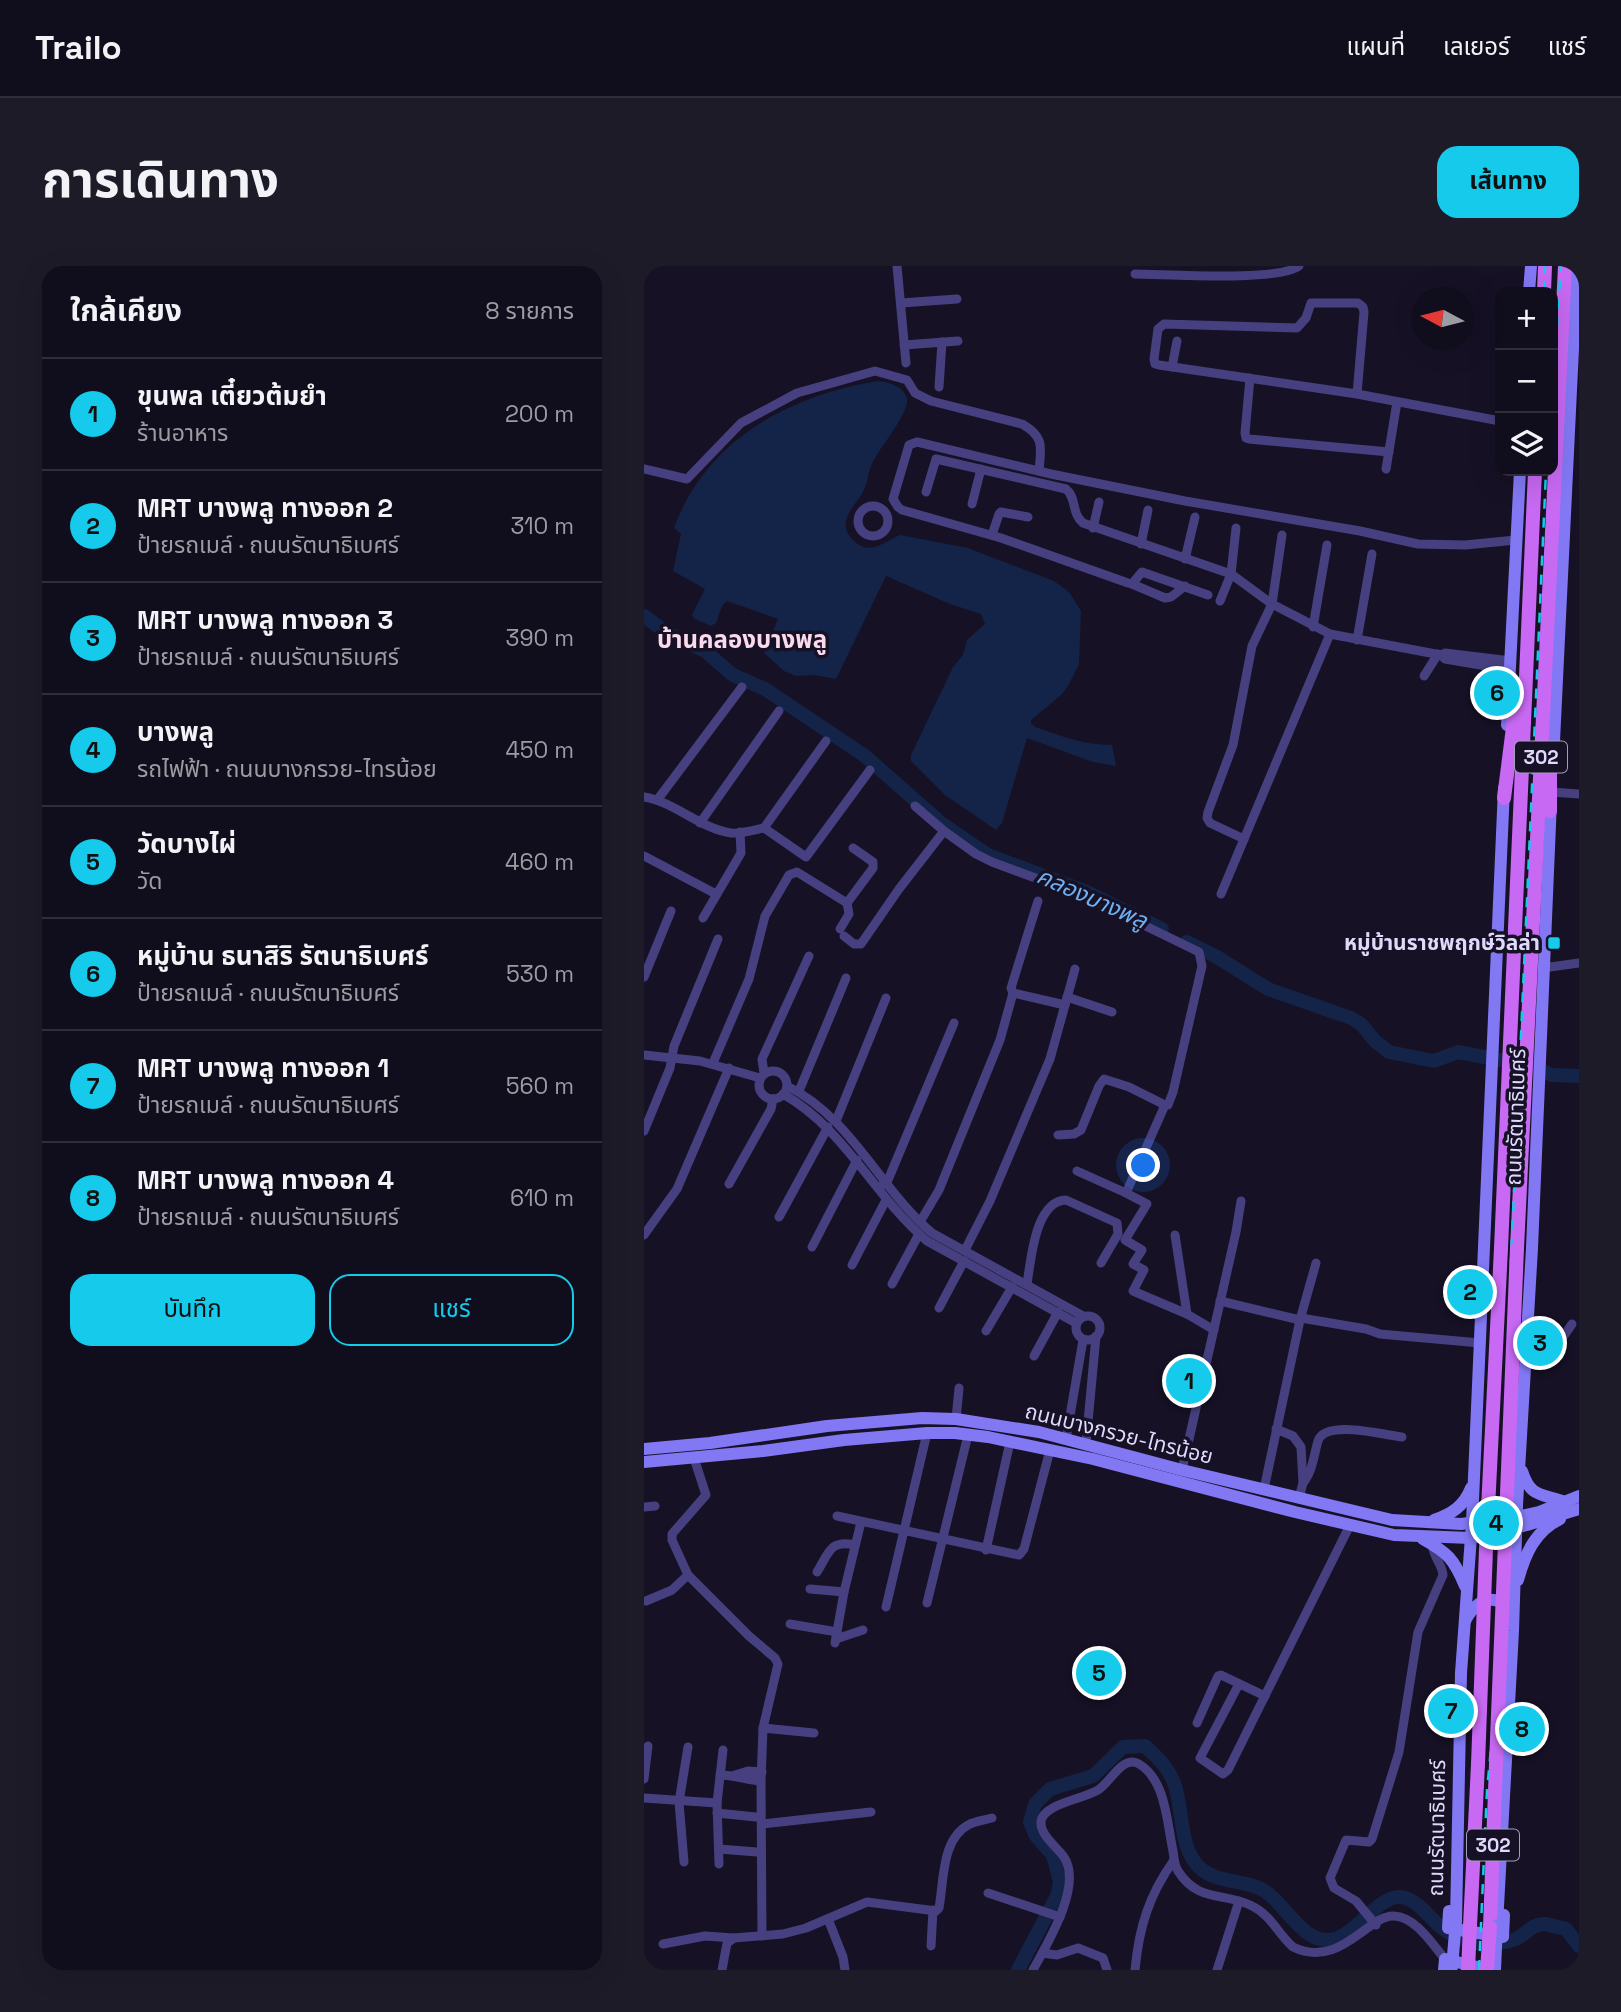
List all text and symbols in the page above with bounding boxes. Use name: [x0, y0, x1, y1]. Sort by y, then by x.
text: Trailo: [35, 27, 122, 69]
text: แผนที่: [1347, 31, 1405, 62]
text: เลเยอร์: [1443, 31, 1510, 62]
text: แชร์: [1548, 31, 1586, 62]
button: เส้นทาง: [1437, 146, 1579, 218]
text: การเดินทาง: [42, 149, 279, 211]
north arrow: [1411, 287, 1474, 350]
map controls: [1495, 287, 1558, 476]
button: +: [1495, 287, 1558, 350]
text: ใกล้เคียง: [70, 291, 182, 330]
text: 8 รายการ: [485, 296, 574, 326]
button: −: [1495, 350, 1558, 413]
text: ขุนพล เตี๋ยวต้มยำ: [137, 379, 327, 413]
text: 1: [88, 399, 98, 429]
text: 200 m: [505, 399, 574, 429]
button: layers: [1495, 413, 1558, 476]
text: ร้านอาหาร: [137, 418, 228, 448]
text: MRT บางพลู ทางออก 2: [137, 491, 393, 525]
text: 2: [86, 511, 100, 541]
text: 310 m: [510, 511, 574, 541]
text: ป้ายรถเมล์ · ถนนรัตนาธิเบศร์: [137, 530, 399, 560]
text: MRT บางพลู ทางออก 3: [137, 603, 393, 637]
text: 3: [86, 623, 100, 653]
text: 390 m: [506, 623, 574, 653]
district label: บ้านคลองบางพลู: [657, 624, 827, 655]
text: ป้ายรถเมล์ · ถนนรัตนาธิเบศร์: [137, 642, 399, 672]
pin: 6: [1474, 667, 1520, 719]
text: บางพลู: [137, 715, 214, 749]
text: 4: [86, 735, 100, 765]
text: 450 m: [505, 735, 574, 765]
road number: 302: [1515, 742, 1567, 772]
text: รถไฟฟ้า · ถนนบางกรวย-ไทรน้อย: [137, 754, 437, 784]
text: วัดบางไผ่: [137, 827, 236, 861]
text: 5: [86, 847, 100, 877]
text: 460 m: [505, 847, 574, 877]
water label: คลองบางพลู: [1032, 860, 1153, 936]
text: วัด: [137, 866, 162, 896]
place label: หมู่บ้านราชพฤกษ์วิลล่า: [1344, 929, 1540, 956]
marker: หมู่บ้านราชพฤกษ์วิลล่า: [1546, 935, 1562, 951]
text: หมู่บ้าน ธนาสิริ รัตนาธิเบศร์: [137, 939, 428, 973]
text: 6: [86, 959, 100, 989]
text: 530 m: [506, 959, 574, 989]
text: ป้ายรถเมล์ · ถนนรัตนาธิเบศร์: [137, 978, 399, 1008]
street label: ถนนรัตนาธิเบศร์: [1500, 1047, 1531, 1186]
text: MRT บางพลู ทางออก 1: [137, 1051, 389, 1085]
text: 7: [87, 1071, 99, 1101]
text: 560 m: [506, 1071, 574, 1101]
text: ป้ายรถเมล์ · ถนนรัตนาธิเบศร์: [137, 1090, 399, 1120]
your location: [1126, 1148, 1160, 1182]
text: MRT บางพลู ทางออก 4: [137, 1163, 394, 1197]
text: 8: [86, 1183, 100, 1213]
text: 610 m: [510, 1183, 574, 1213]
text: ป้ายรถเมล์ · ถนนรัตนาธิเบศร์: [137, 1202, 399, 1232]
pin: 2: [1447, 1266, 1493, 1318]
button: บันทึก: [70, 1274, 315, 1346]
button: แชร์: [329, 1274, 574, 1346]
pin: 3: [1517, 1317, 1563, 1369]
pin: 1: [1166, 1355, 1212, 1407]
street label: ถนนบางกรวย-ไทรน้อย: [1022, 1397, 1216, 1470]
pin: 4: [1473, 1497, 1519, 1549]
pin: 5: [1076, 1647, 1122, 1699]
pin: 7: [1428, 1685, 1474, 1737]
pin: 8: [1499, 1703, 1545, 1755]
street label: ถนนรัตนาธิเบศร์: [1422, 1758, 1451, 1897]
road number: 302: [1467, 1830, 1519, 1861]

